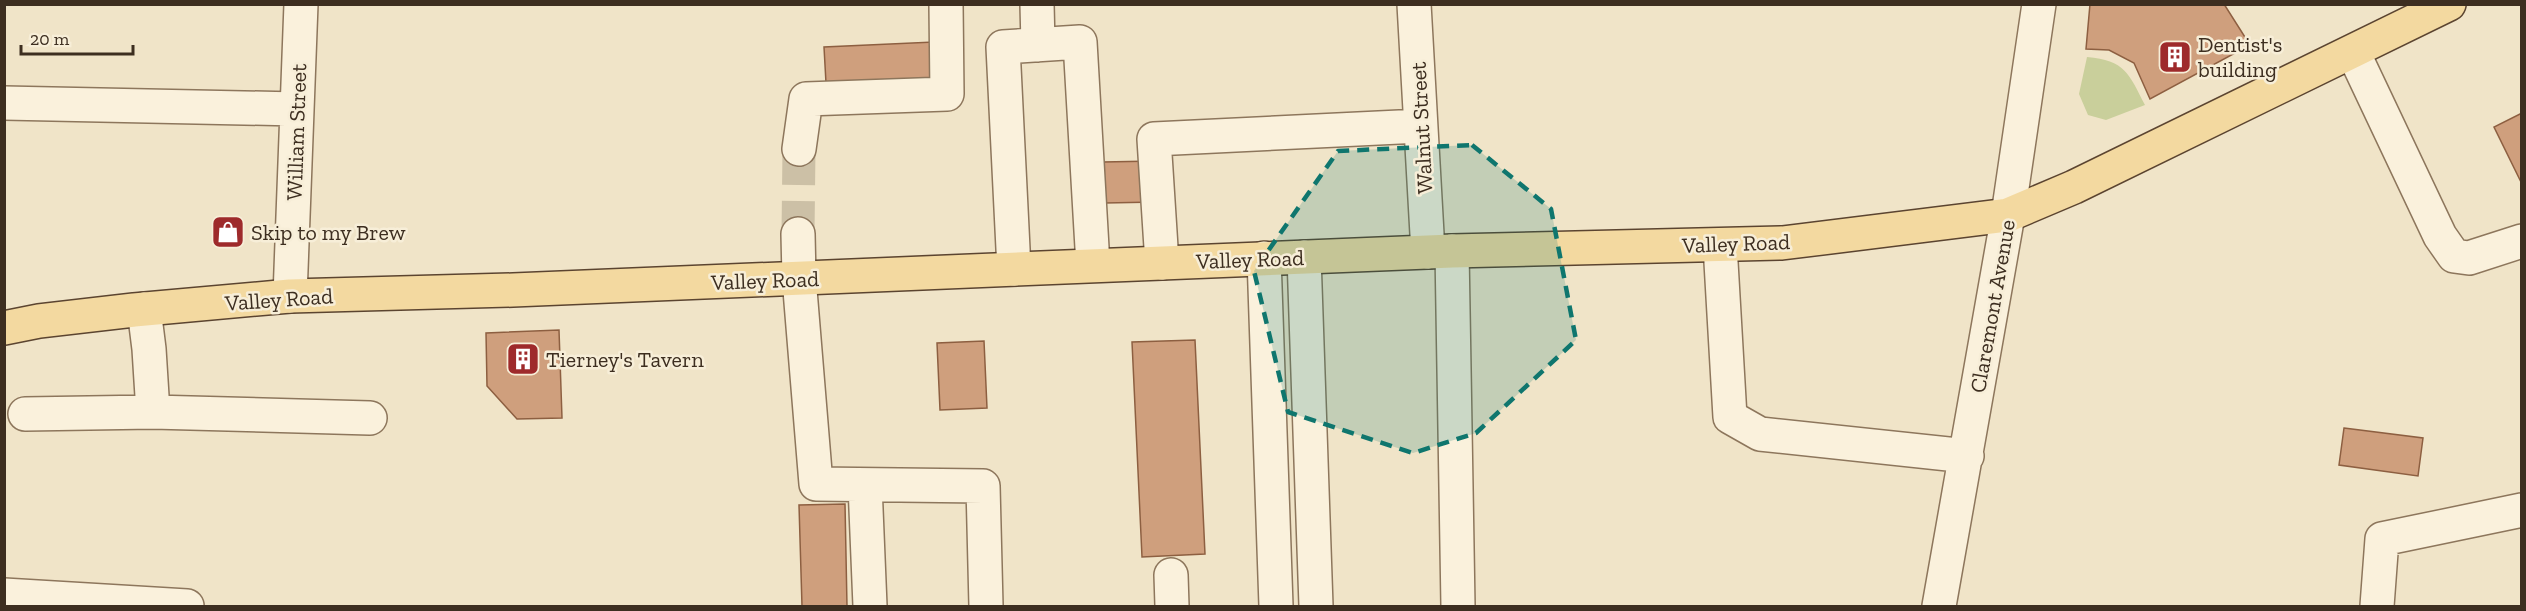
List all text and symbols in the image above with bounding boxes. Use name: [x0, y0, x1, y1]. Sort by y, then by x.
scale bar: [21, 18, 134, 56]
text: 20 m: [30, 28, 70, 50]
place label: Dentist's building: [2197, 31, 2282, 83]
building icon: Dentist's building: [2157, 39, 2193, 75]
street label: Walnut Street: [1405, 60, 1438, 195]
street label: William Street: [281, 62, 312, 201]
shop icon: Skip to my Brew: [210, 214, 246, 250]
street label: Claremont Avenue: [1964, 217, 2021, 395]
place label: Skip to my Brew: [251, 219, 406, 246]
street label: Valley Road: [1681, 228, 1791, 259]
street label: Valley Road: [1195, 244, 1305, 275]
street label: Valley Road: [710, 265, 820, 296]
street label: Valley Road: [223, 282, 334, 317]
building icon: Tierney's Tavern: [505, 341, 541, 377]
place label: Tierney's Tavern: [546, 346, 704, 373]

